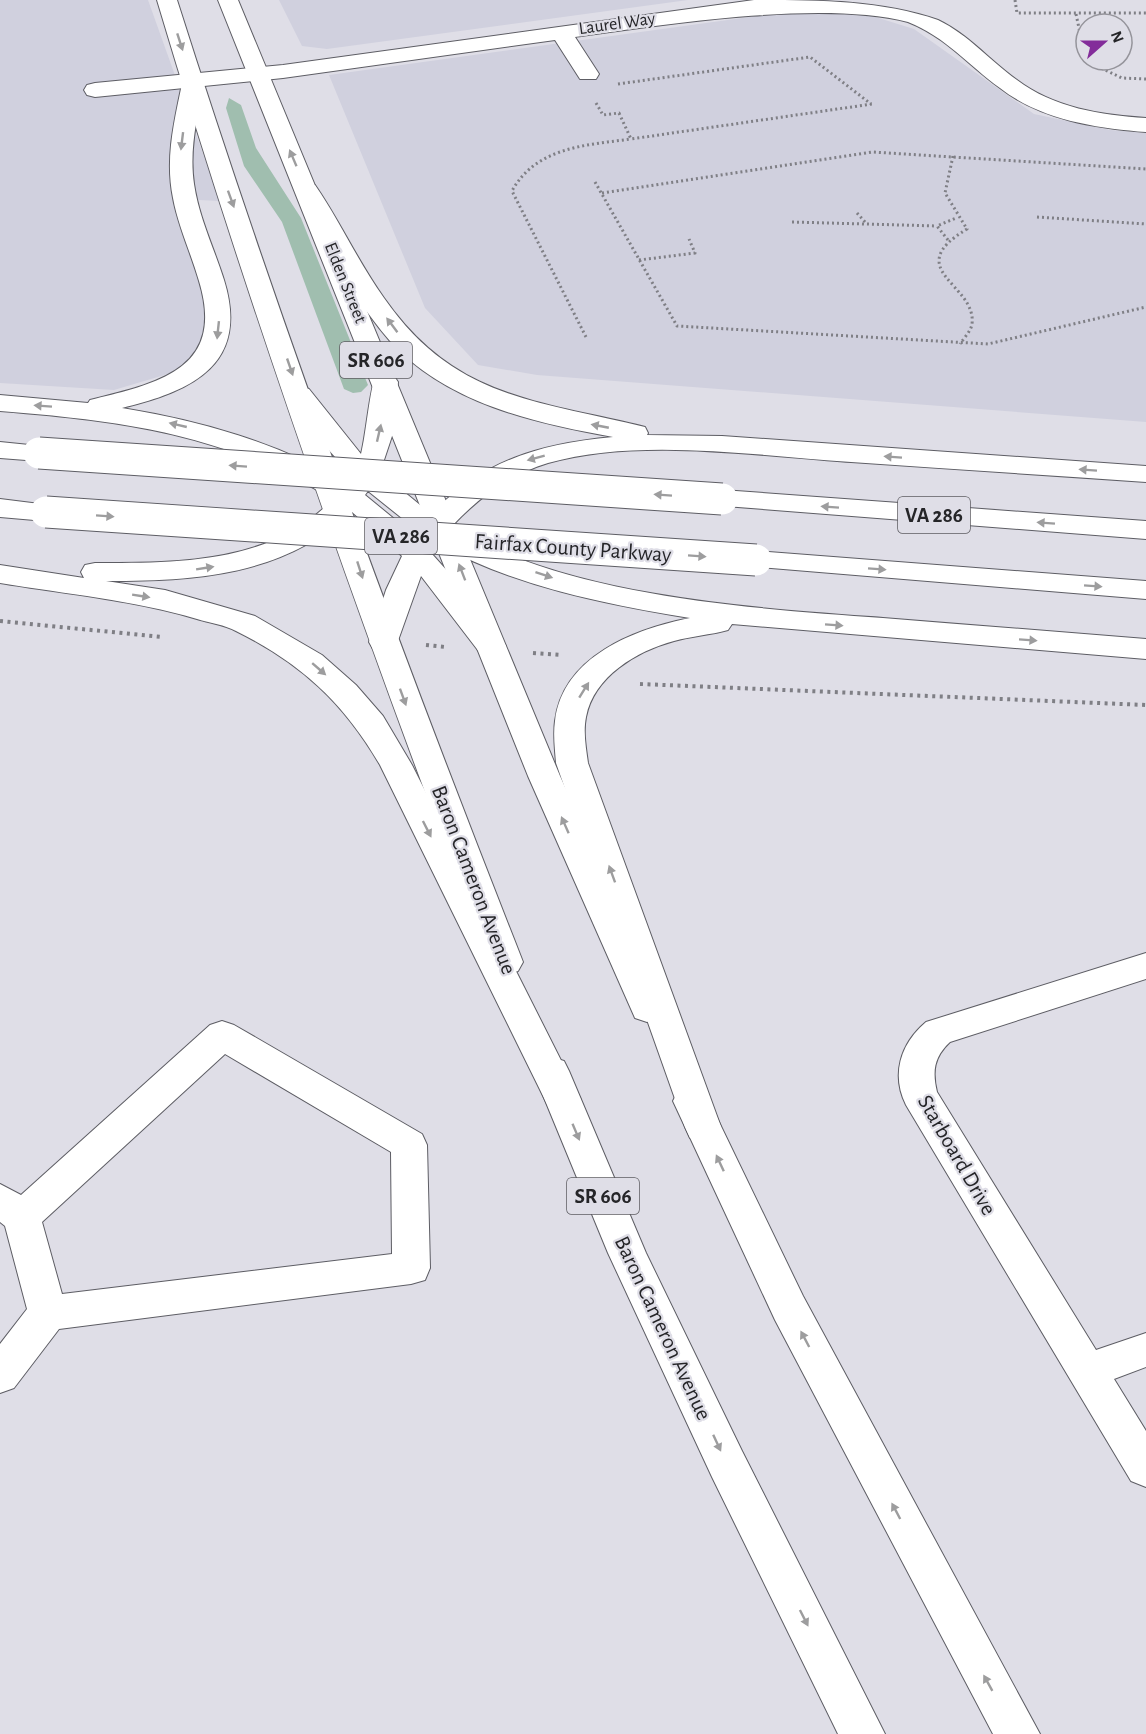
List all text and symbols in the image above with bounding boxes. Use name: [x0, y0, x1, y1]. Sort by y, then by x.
street label: Laurel Way: [578, 10, 657, 38]
north arrow: [1074, 12, 1134, 72]
text: N: [1108, 29, 1127, 45]
one-way arrow: [176, 33, 185, 51]
one-way arrow: [177, 132, 186, 151]
one-way arrow: [288, 149, 298, 167]
one-way arrow: [226, 190, 236, 208]
street label: Elden Street: [321, 240, 369, 326]
one-way arrow: [386, 317, 398, 332]
one-way arrow: [213, 321, 223, 340]
road number: SR 606: [340, 342, 412, 378]
one-way arrow: [285, 358, 295, 376]
one-way arrow: [34, 401, 53, 410]
one-way arrow: [168, 420, 187, 430]
one-way arrow: [590, 421, 609, 430]
one-way arrow: [375, 424, 385, 442]
one-way arrow: [884, 452, 903, 461]
one-way arrow: [527, 454, 545, 463]
one-way arrow: [229, 461, 248, 471]
one-way arrow: [1078, 465, 1097, 474]
one-way arrow: [654, 490, 673, 500]
road number: VA 286: [898, 497, 970, 533]
one-way arrow: [821, 502, 840, 512]
one-way arrow: [95, 511, 114, 520]
road number: VA 286: [365, 518, 437, 554]
one-way arrow: [1036, 518, 1055, 528]
street label: Fairfax County Parkway: [474, 530, 673, 566]
one-way arrow: [688, 552, 707, 561]
one-way arrow: [355, 561, 365, 579]
one-way arrow: [196, 563, 215, 572]
one-way arrow: [457, 563, 466, 581]
one-way arrow: [868, 565, 887, 574]
one-way arrow: [535, 571, 553, 580]
one-way arrow: [1083, 581, 1102, 590]
one-way arrow: [131, 591, 150, 600]
one-way arrow: [824, 620, 843, 629]
one-way arrow: [1019, 635, 1038, 644]
one-way arrow: [311, 662, 326, 676]
one-way arrow: [579, 682, 590, 698]
one-way arrow: [398, 688, 408, 706]
street label: Baron Cameron Avenue: [428, 783, 520, 977]
one-way arrow: [561, 817, 570, 834]
one-way arrow: [423, 820, 432, 837]
one-way arrow: [606, 865, 616, 883]
street label: Starboard Drive: [914, 1091, 1000, 1219]
one-way arrow: [571, 1123, 581, 1141]
one-way arrow: [715, 1155, 724, 1172]
road number: SR 606: [567, 1178, 639, 1214]
street label: Baron Cameron Avenue: [611, 1233, 715, 1423]
one-way arrow: [800, 1330, 810, 1347]
one-way arrow: [712, 1435, 721, 1452]
one-way arrow: [891, 1502, 901, 1519]
one-way arrow: [799, 1609, 809, 1626]
one-way arrow: [983, 1674, 993, 1691]

